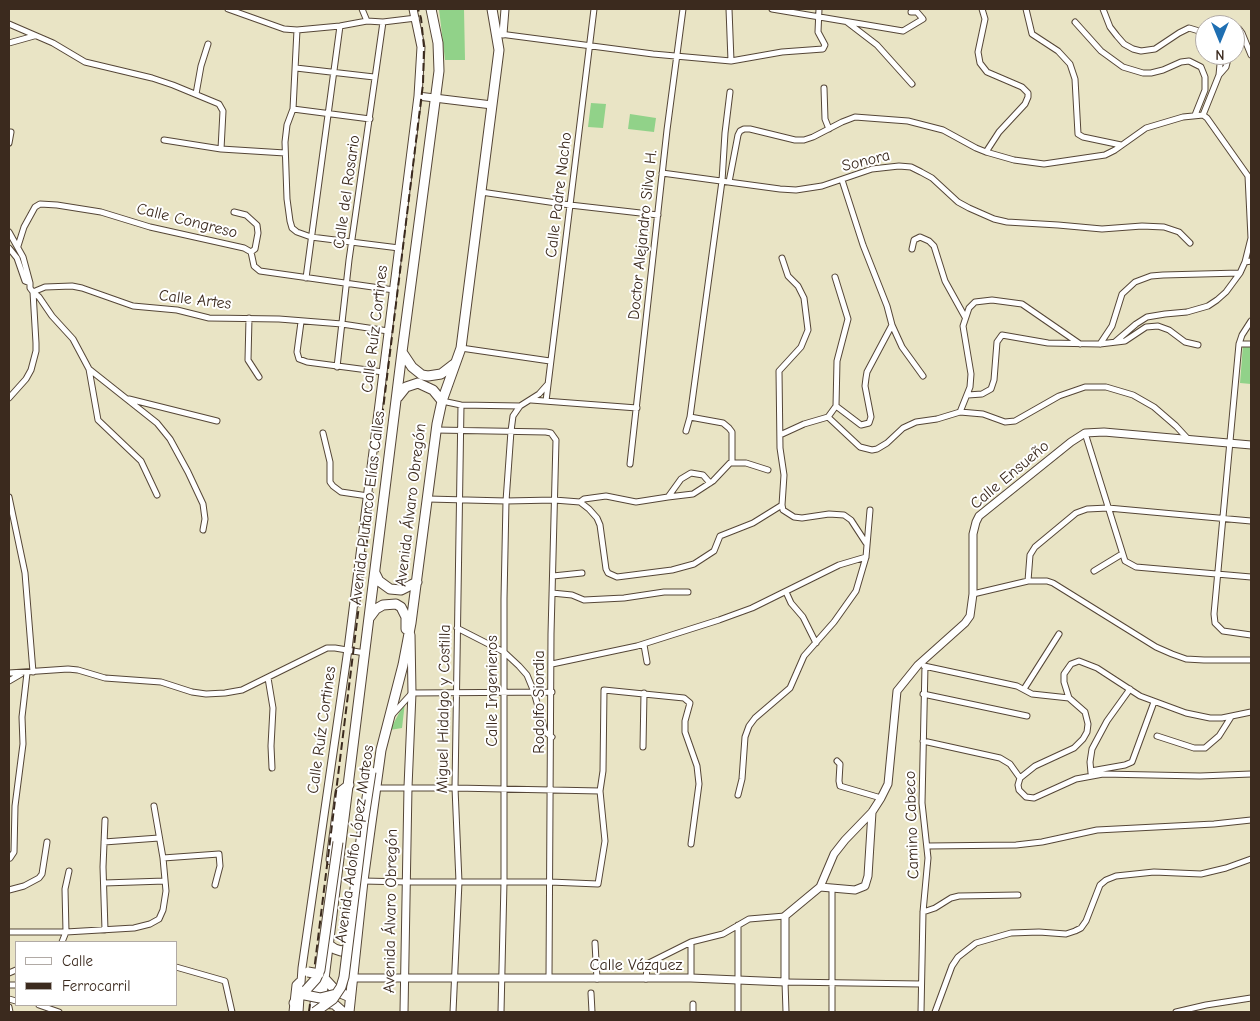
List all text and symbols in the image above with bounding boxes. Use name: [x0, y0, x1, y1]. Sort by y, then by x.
north arrow: [1195, 15, 1245, 65]
text: N: [1215, 46, 1225, 63]
street label: Calle Padre Nacho: [542, 131, 576, 259]
street label: Calle del Rosario: [330, 134, 364, 250]
street label: Sonora: [840, 146, 892, 176]
street label: Doctor Alejandro Silva H.: [625, 149, 661, 321]
street label: Calle Congreso: [135, 199, 239, 243]
street label: Calle Ruíz Cortines: [358, 264, 392, 394]
street label: Calle Artes: [158, 286, 232, 314]
street label: Avenida Plutarco Elías Calles: [347, 410, 389, 606]
street label: Avenida Álvaro Obregón: [391, 422, 431, 588]
street label: Calle Ensueño: [967, 436, 1053, 514]
street label: Miguel Hidalgo y Costilla: [433, 624, 455, 794]
street label: Calle Ingenieros: [482, 635, 502, 747]
street label: Rodolfo Siordia: [529, 650, 549, 754]
street label: Calle Ruíz Cortines: [304, 665, 340, 795]
street label: Avenida Adolfo López Mateos: [332, 744, 378, 944]
street label: Camino Cabeco: [901, 770, 923, 880]
street label: Avenida Álvaro Obregón: [380, 829, 402, 993]
legend: [15, 941, 178, 1006]
text: Calle: [62, 952, 93, 970]
street label: Calle Vázquez: [590, 955, 682, 975]
text: Ferrocarril: [62, 977, 130, 995]

